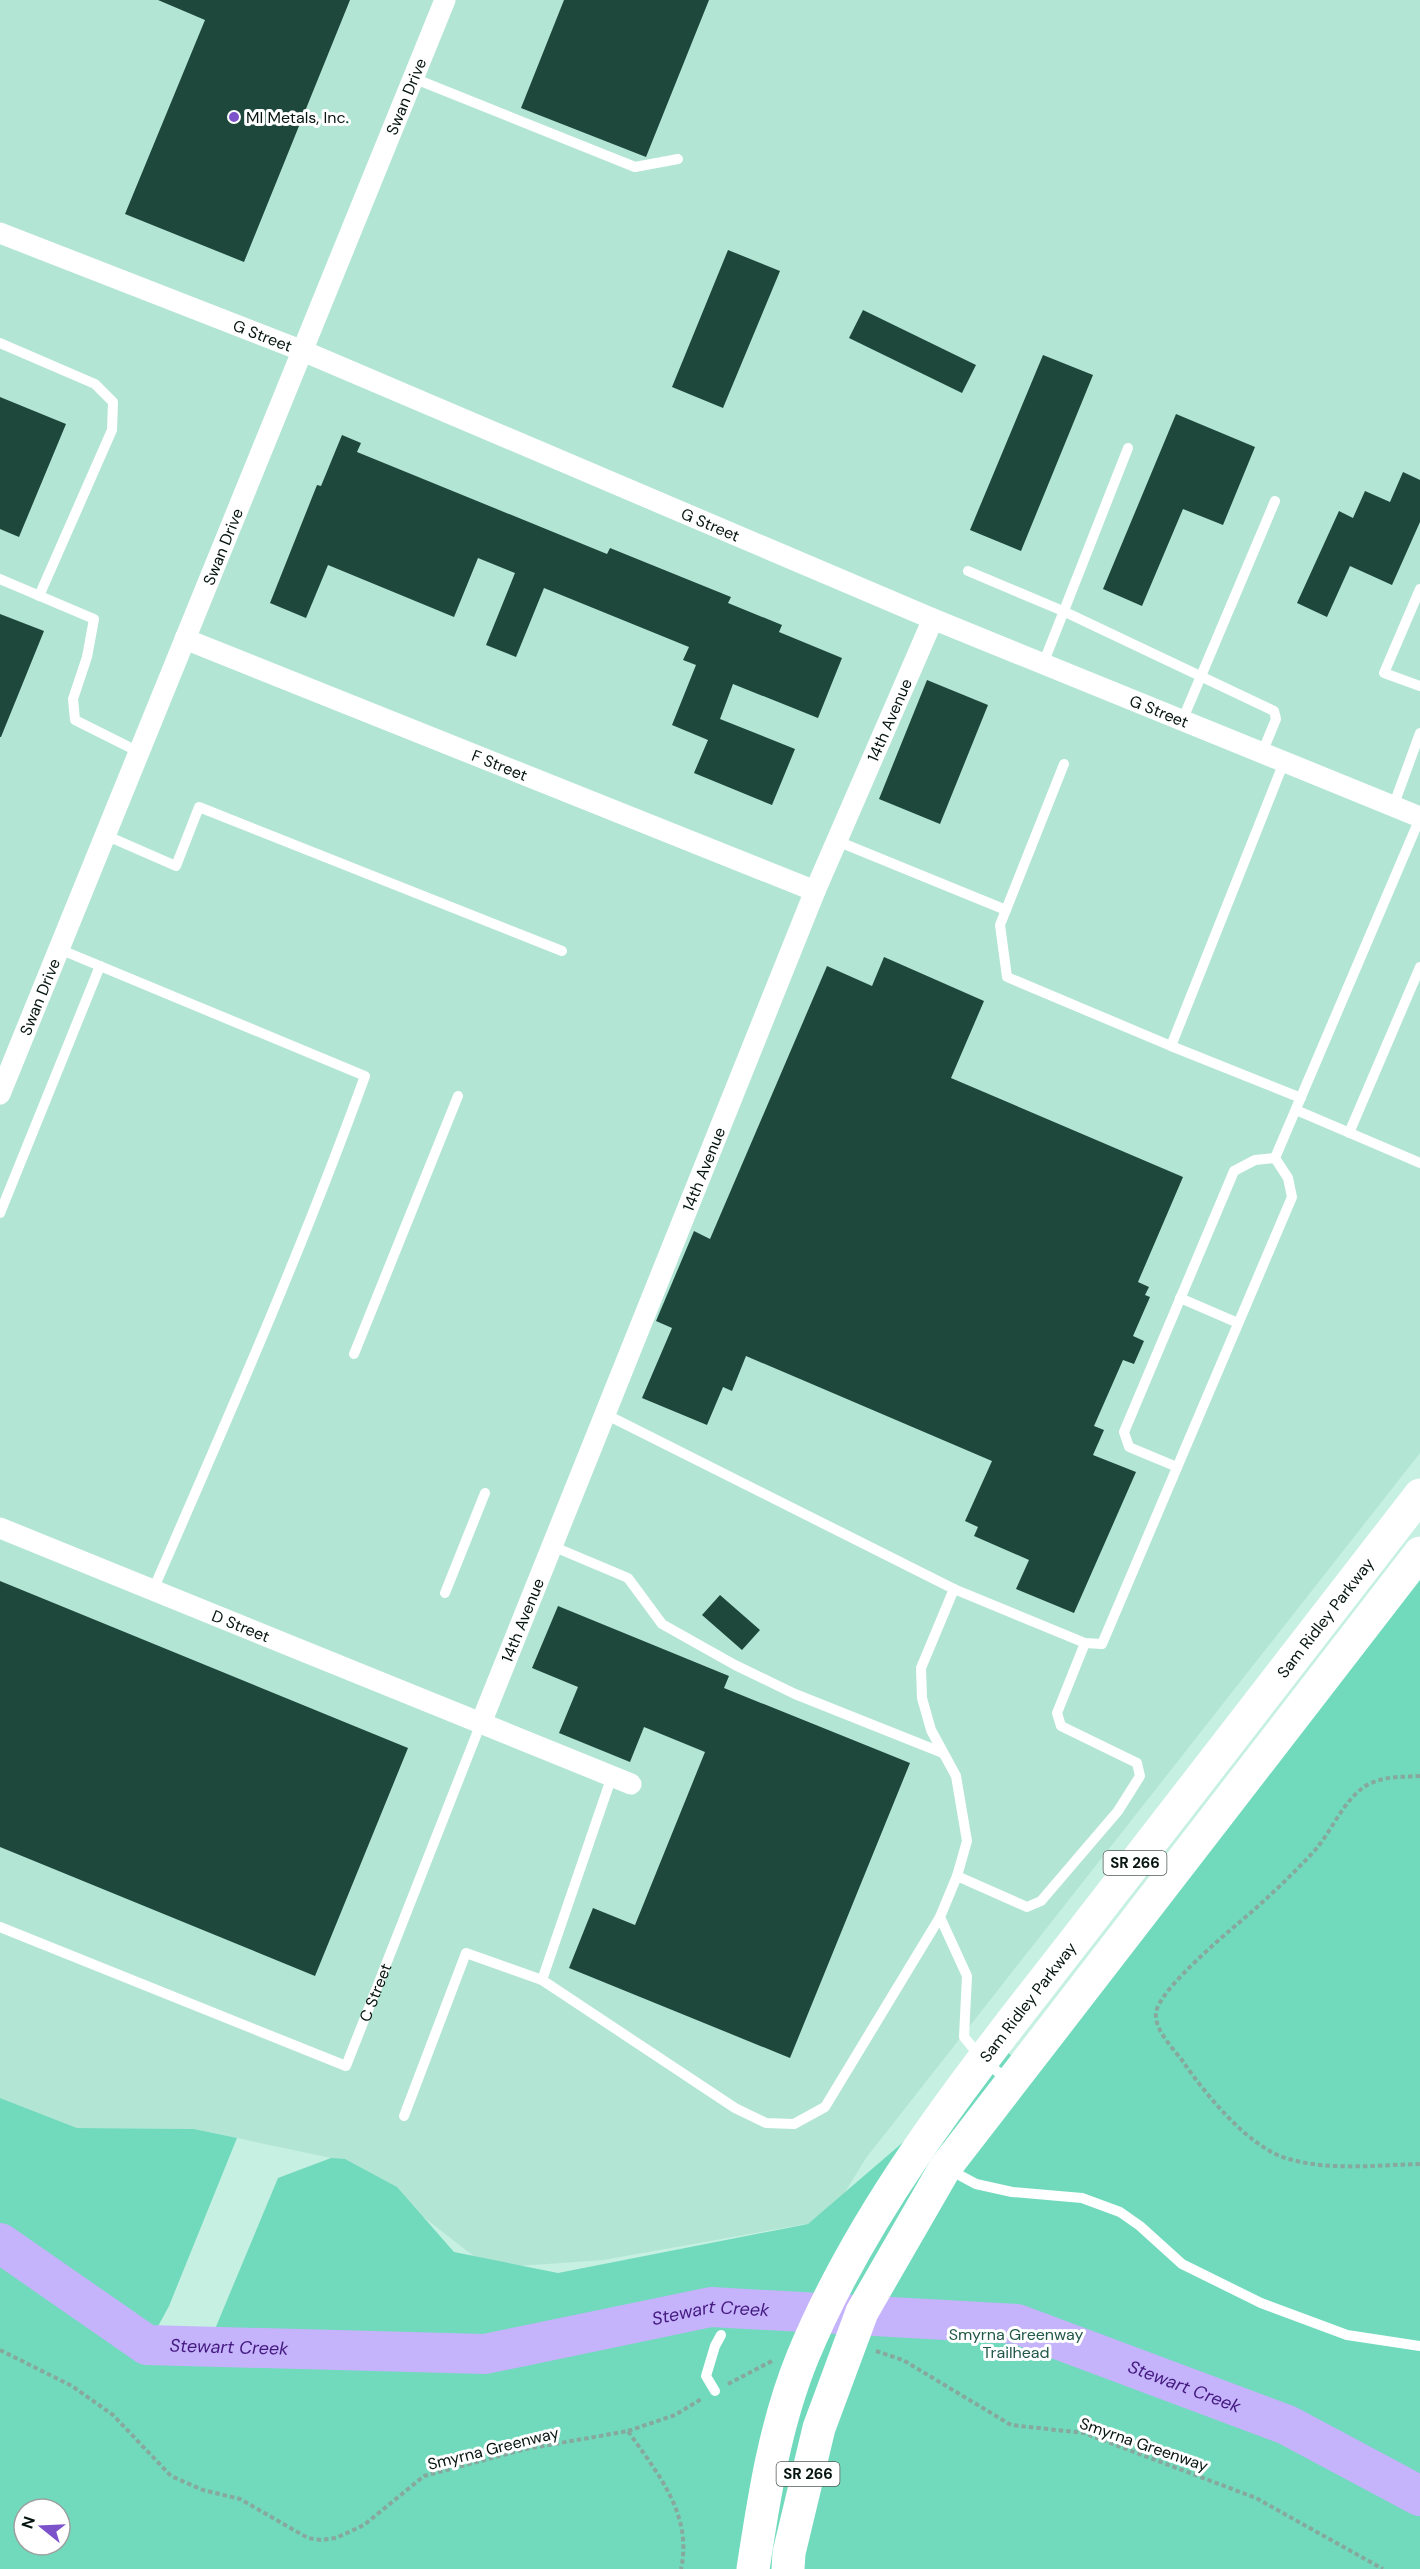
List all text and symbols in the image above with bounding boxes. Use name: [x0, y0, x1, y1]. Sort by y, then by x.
street label: Swan Drive: [381, 55, 431, 138]
place label: MI Metals, Inc.: [246, 107, 349, 128]
marker: MI Metals, Inc.: [227, 110, 241, 124]
street label: G Street: [230, 315, 295, 357]
street label: G Street: [678, 503, 743, 547]
street label: Swan Drive: [198, 505, 248, 588]
street label: 14th Avenue: [862, 675, 917, 765]
street label: G Street: [1126, 690, 1192, 733]
street label: F Street: [469, 745, 530, 786]
street label: Swan Drive: [15, 955, 65, 1039]
street label: 14th Avenue: [678, 1124, 730, 1214]
street label: Sam Ridley Parkway: [1272, 1553, 1379, 1682]
street label: 14th Avenue: [497, 1575, 549, 1665]
street label: D Street: [209, 1605, 273, 1647]
road number: SR 266: [1104, 1851, 1166, 1875]
street label: Sam Ridley Parkway: [975, 1938, 1081, 2066]
street label: C Street: [354, 1960, 396, 2025]
water label: Stewart Creek: [650, 2295, 771, 2331]
park label: Smyrna Greenway Trailhead: [949, 2324, 1083, 2363]
water label: Stewart Creek: [169, 2334, 289, 2361]
water label: Stewart Creek: [1125, 2355, 1245, 2419]
street label: Smyrna Greenway: [1077, 2413, 1211, 2476]
street label: Smyrna Greenway: [425, 2422, 561, 2475]
road number: SR 266: [776, 2462, 840, 2486]
north arrow: [12, 2497, 72, 2557]
text: N: [16, 2514, 40, 2531]

